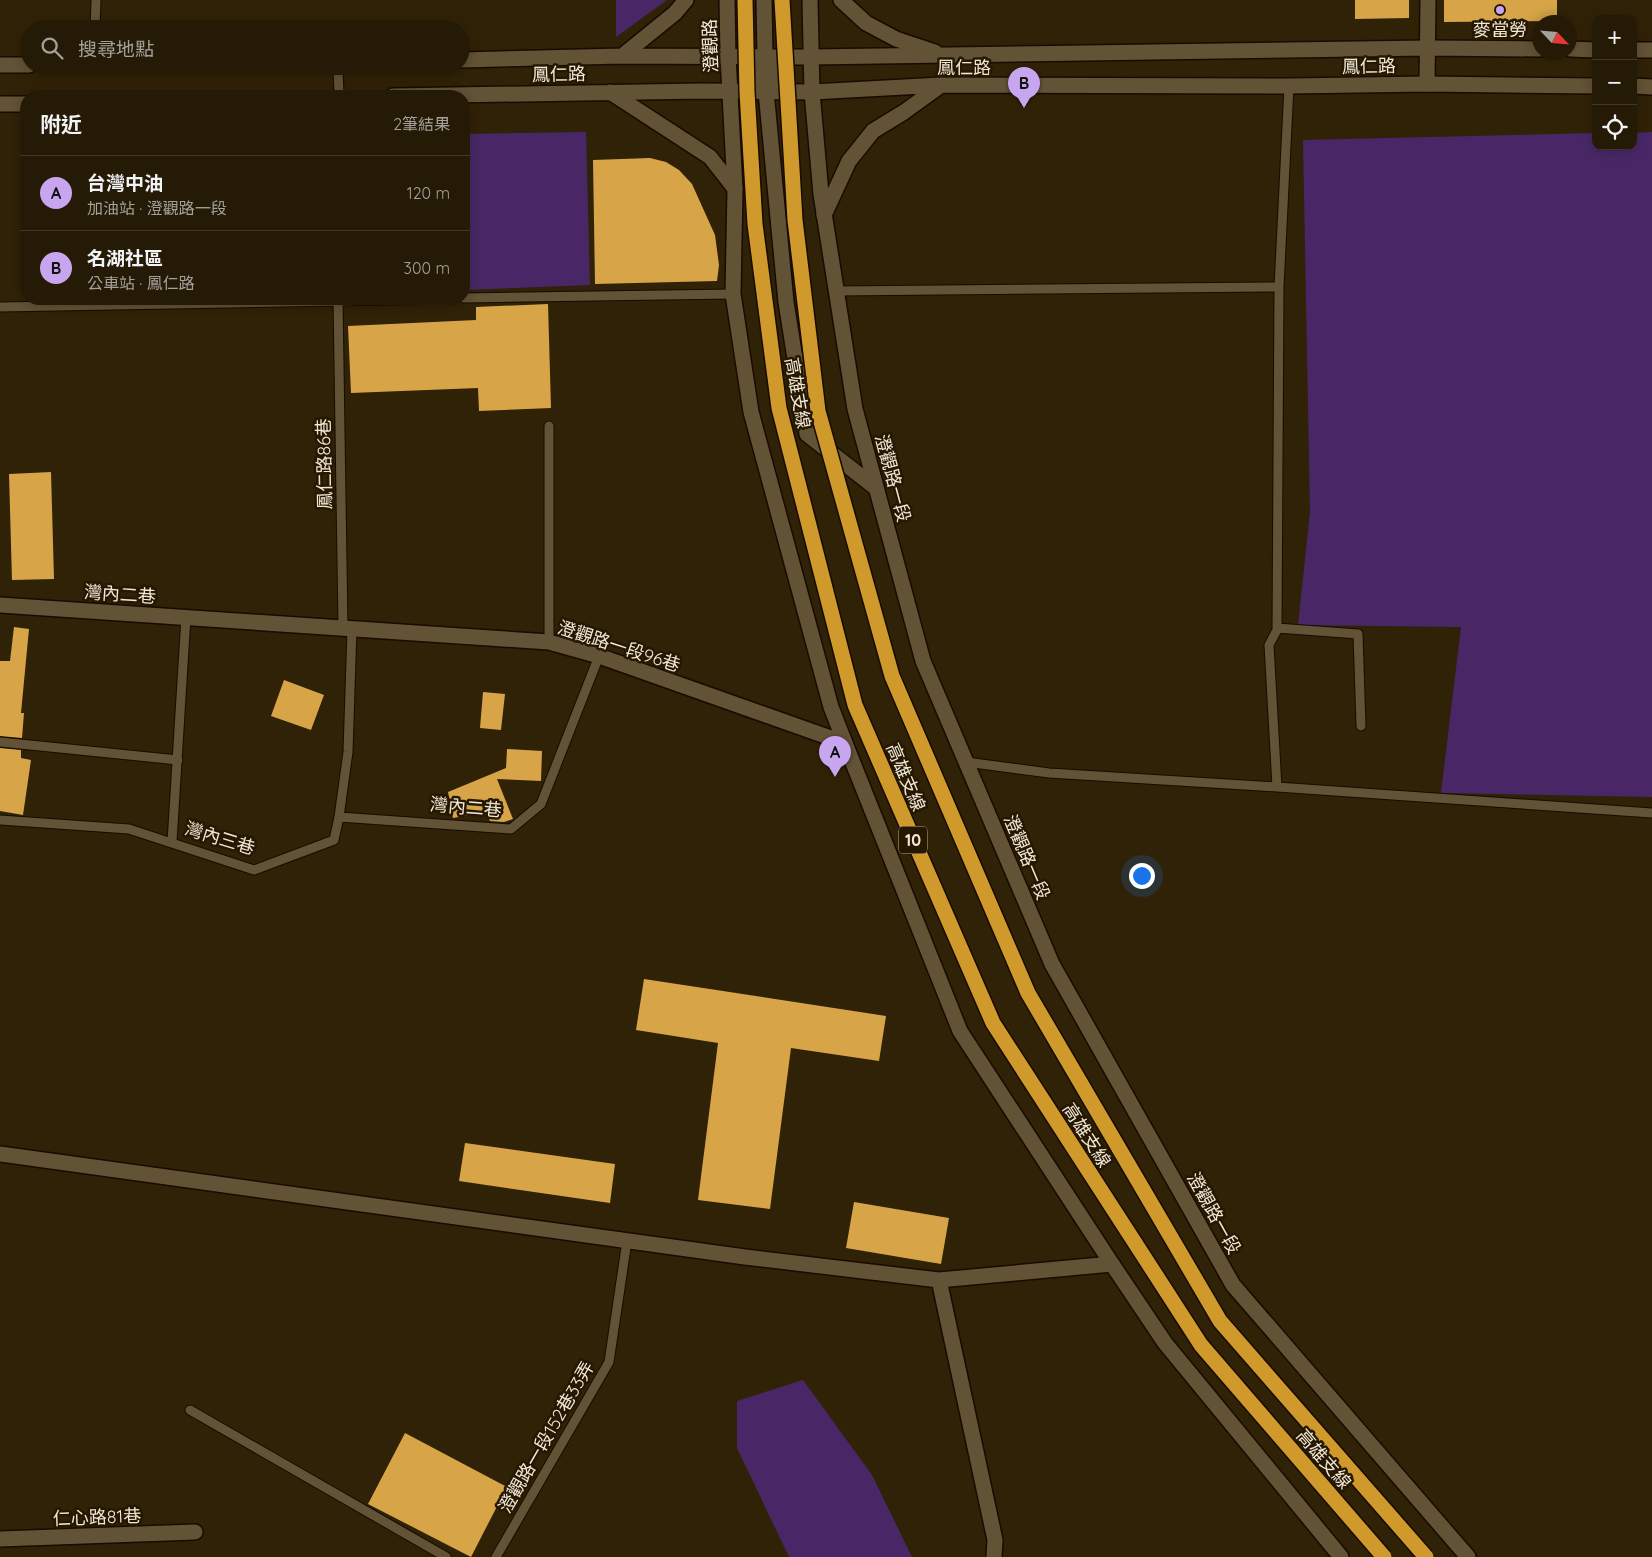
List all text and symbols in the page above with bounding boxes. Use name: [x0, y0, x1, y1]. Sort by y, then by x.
marker: 麥當勞: [1494, 4, 1506, 16]
north arrow: [1532, 15, 1577, 60]
map controls: [1592, 15, 1637, 150]
button: +: [1592, 15, 1637, 60]
place label: 麥當勞: [1473, 18, 1527, 41]
street label: 澄觀路: [698, 19, 722, 73]
search box: [20, 20, 470, 75]
icon: search: [38, 34, 66, 62]
text: 搜尋地點: [78, 37, 154, 61]
street label: 鳳仁路: [1342, 54, 1396, 78]
street label: 鳳仁路: [937, 56, 991, 79]
button: −: [1592, 60, 1637, 105]
street label: 鳳仁路: [532, 62, 586, 86]
pin: B: [1008, 67, 1040, 108]
button: locate: [1592, 105, 1637, 150]
text: 附近: [40, 111, 82, 137]
text: 2筆結果: [393, 114, 450, 134]
text: 台灣中油: [87, 171, 163, 195]
text: A: [51, 183, 61, 203]
text: 120 m: [407, 183, 450, 203]
text: 加油站 · 澄觀路一段: [87, 198, 227, 218]
text: 名湖社區: [87, 246, 163, 270]
text: B: [51, 258, 61, 278]
text: 300 m: [404, 258, 450, 278]
text: 公車站 · 鳳仁路: [87, 273, 195, 293]
street label: 高雄支線: [780, 356, 816, 430]
street label: 鳳仁路86巷: [312, 418, 336, 510]
street label: 澄觀路一段: [870, 432, 916, 524]
street label: 灣內二巷: [83, 580, 157, 608]
street label: 澄觀路一段96巷: [555, 615, 683, 677]
pin: A: [819, 736, 851, 777]
street label: 高雄支線: [881, 739, 931, 815]
street label: 灣內二巷: [429, 792, 503, 822]
street label: 澄觀路一段: [999, 811, 1055, 903]
street label: 灣內三巷: [182, 816, 258, 860]
road number: 10: [899, 826, 927, 854]
your location: [1129, 863, 1155, 889]
street label: 高雄支線: [1058, 1099, 1116, 1171]
street label: 澄觀路一段: [1182, 1168, 1246, 1258]
street label: 澄觀路一段152巷33弄: [493, 1357, 599, 1517]
street label: 高雄支線: [1292, 1424, 1356, 1494]
street label: 仁心路81巷: [52, 1504, 142, 1530]

